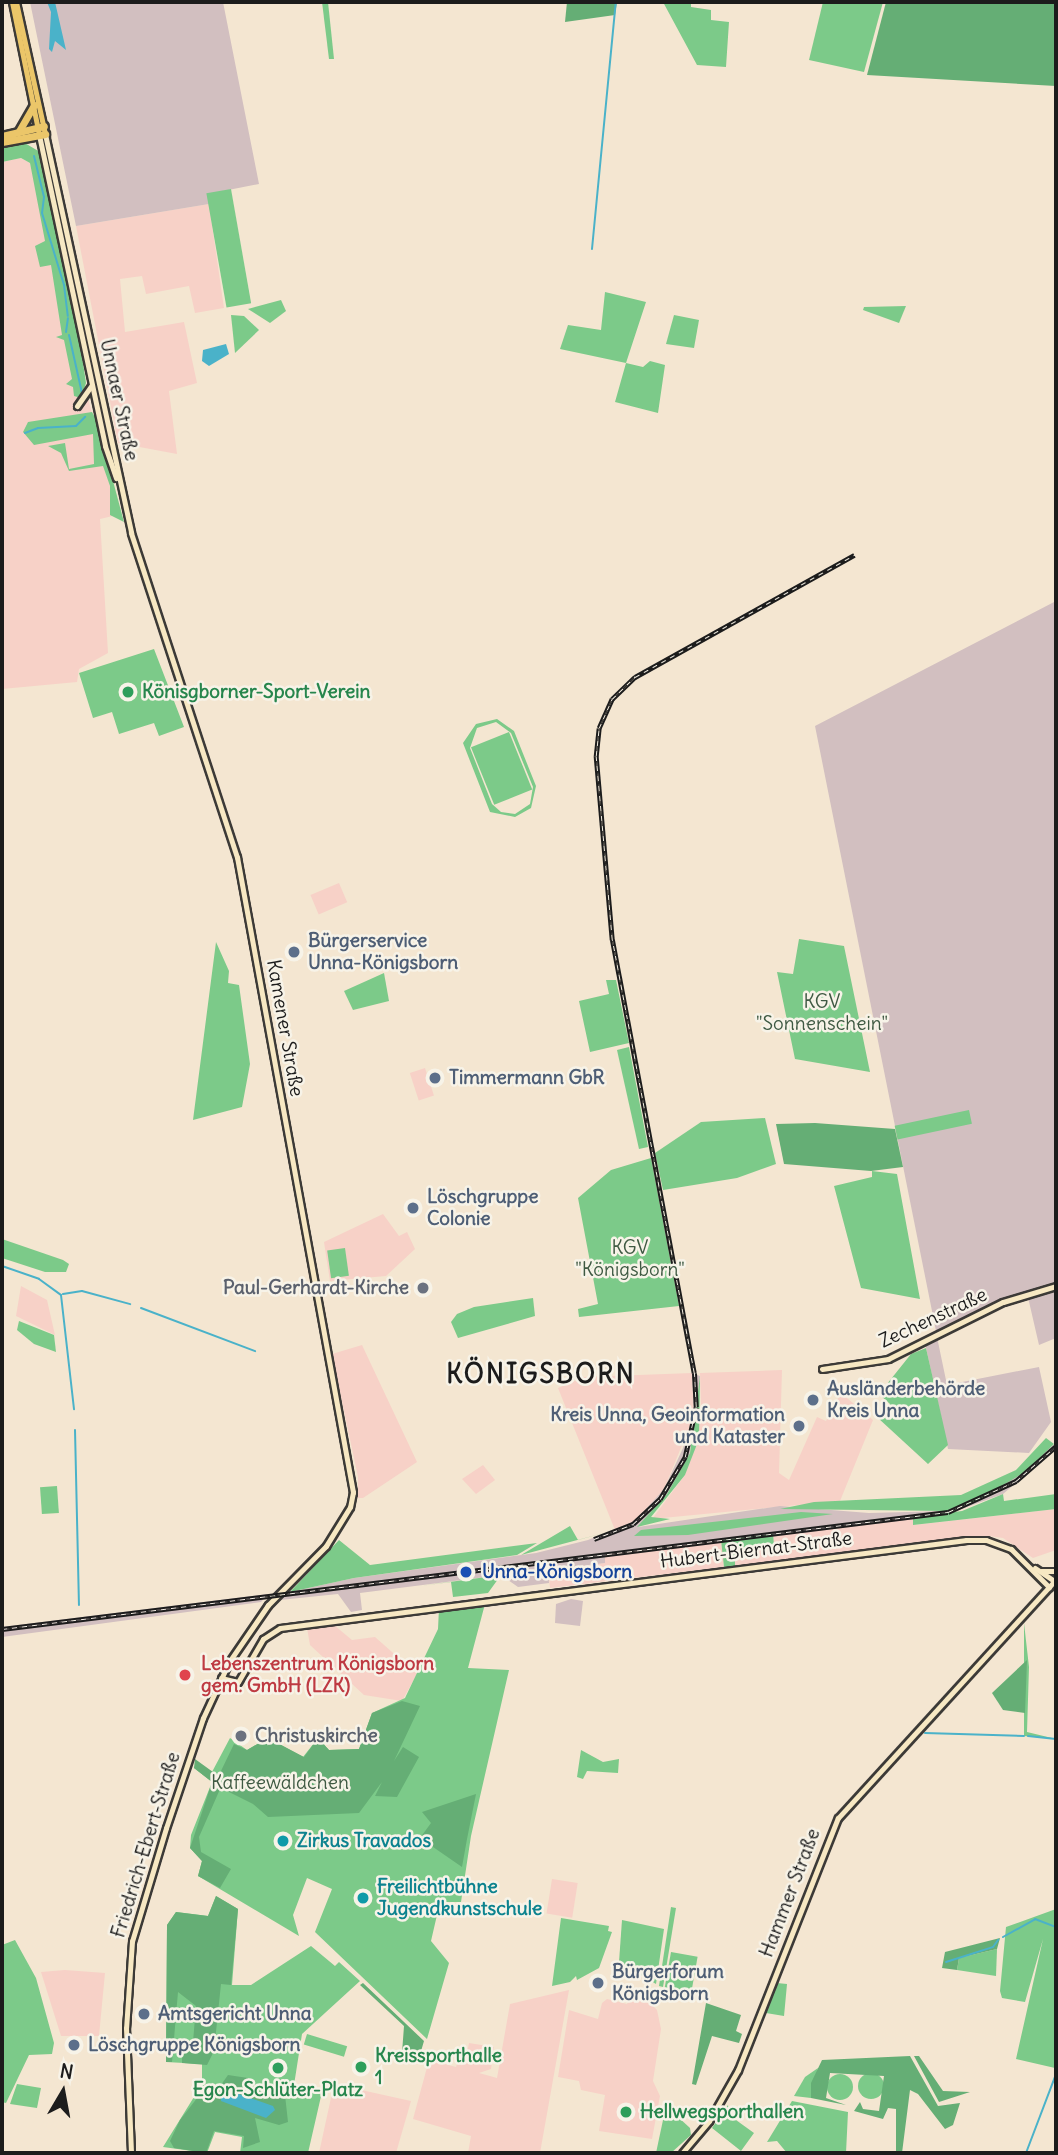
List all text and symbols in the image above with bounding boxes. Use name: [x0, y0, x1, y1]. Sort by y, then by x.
street label: Unnaer Straße: [95, 337, 143, 463]
place label: Könisgborner-Sport-Verein: [142, 681, 371, 703]
marker: Könisgborner-Sport-Verein: [120, 684, 136, 700]
place label: Bürgerservice Unna-Königsborn: [308, 930, 458, 974]
marker: Bürgerservice Unna-Königsborn: [286, 944, 302, 960]
street label: Kamener Straße: [262, 958, 308, 1098]
park label: KGV "Sonnenschein": [756, 991, 888, 1035]
place label: Timmermann GbR: [449, 1067, 605, 1089]
marker: Timmermann GbR: [427, 1070, 443, 1086]
place label: Löschgruppe Colonie: [427, 1186, 538, 1230]
marker: Löschgruppe Colonie: [405, 1200, 421, 1216]
park label: KGV "Königsborn": [575, 1237, 685, 1281]
place label: Paul-Gerhardt-Kirche: [223, 1277, 409, 1299]
marker: Paul-Gerhardt-Kirche: [415, 1280, 431, 1296]
street label: Zechenstraße: [876, 1283, 990, 1353]
district label: KÖNIGSBORN: [448, 1358, 634, 1390]
place label: Ausländerbehörde Kreis Unna: [827, 1378, 985, 1422]
marker: Ausländerbehörde Kreis Unna: [805, 1392, 821, 1408]
place label: Kreis Unna, Geoinformation und Kataster: [550, 1404, 785, 1448]
marker: Kreis Unna, Geoinformation und Kataster: [791, 1418, 807, 1434]
street label: Hubert-Biernat-Straße: [659, 1527, 853, 1573]
place label: Unna-Königsborn: [482, 1561, 632, 1583]
marker: Unna-Königsborn: [456, 1562, 476, 1582]
place label: Lebenszentrum Königsborn gem. GmbH (LZK): [201, 1653, 434, 1697]
marker: Lebenszentrum Königsborn gem. GmbH (LZK): [175, 1665, 195, 1685]
place label: Christuskirche: [255, 1725, 378, 1747]
marker: Christuskirche: [233, 1728, 249, 1744]
street label: Friedrich-Ebert-Straße: [107, 1749, 185, 1941]
park label: Kaffeewäldchen: [211, 1772, 349, 1794]
street label: Hammer Straße: [755, 1825, 825, 1961]
place label: Zirkus Travados: [297, 1830, 431, 1852]
marker: Zirkus Travados: [275, 1833, 291, 1849]
place label: Freilichtbühne Jugendkunstschule: [377, 1876, 542, 1920]
marker: Freilichtbühne Jugendkunstschule: [355, 1890, 371, 1906]
place label: Bürgerforum Königsborn: [612, 1961, 724, 2005]
marker: Bürgerforum Königsborn: [590, 1975, 606, 1991]
place label: Amtsgericht Unna: [158, 2003, 312, 2025]
marker: Amtsgericht Unna: [136, 2006, 152, 2022]
place label: Löschgruppe Königsborn: [88, 2034, 301, 2056]
marker: Löschgruppe Königsborn: [66, 2037, 82, 2053]
place label: Kreissporthalle 1: [375, 2045, 502, 2089]
north arrow: [28, 2057, 98, 2127]
text: N: [58, 2058, 75, 2084]
marker: Kreissporthalle 1: [353, 2059, 369, 2075]
marker: Egon-Schlüter-Platz: [270, 2060, 286, 2076]
place label: Egon-Schlüter-Platz: [193, 2079, 363, 2101]
place label: Hellwegsporthallen: [640, 2101, 804, 2123]
marker: Hellwegsporthallen: [618, 2104, 634, 2120]

